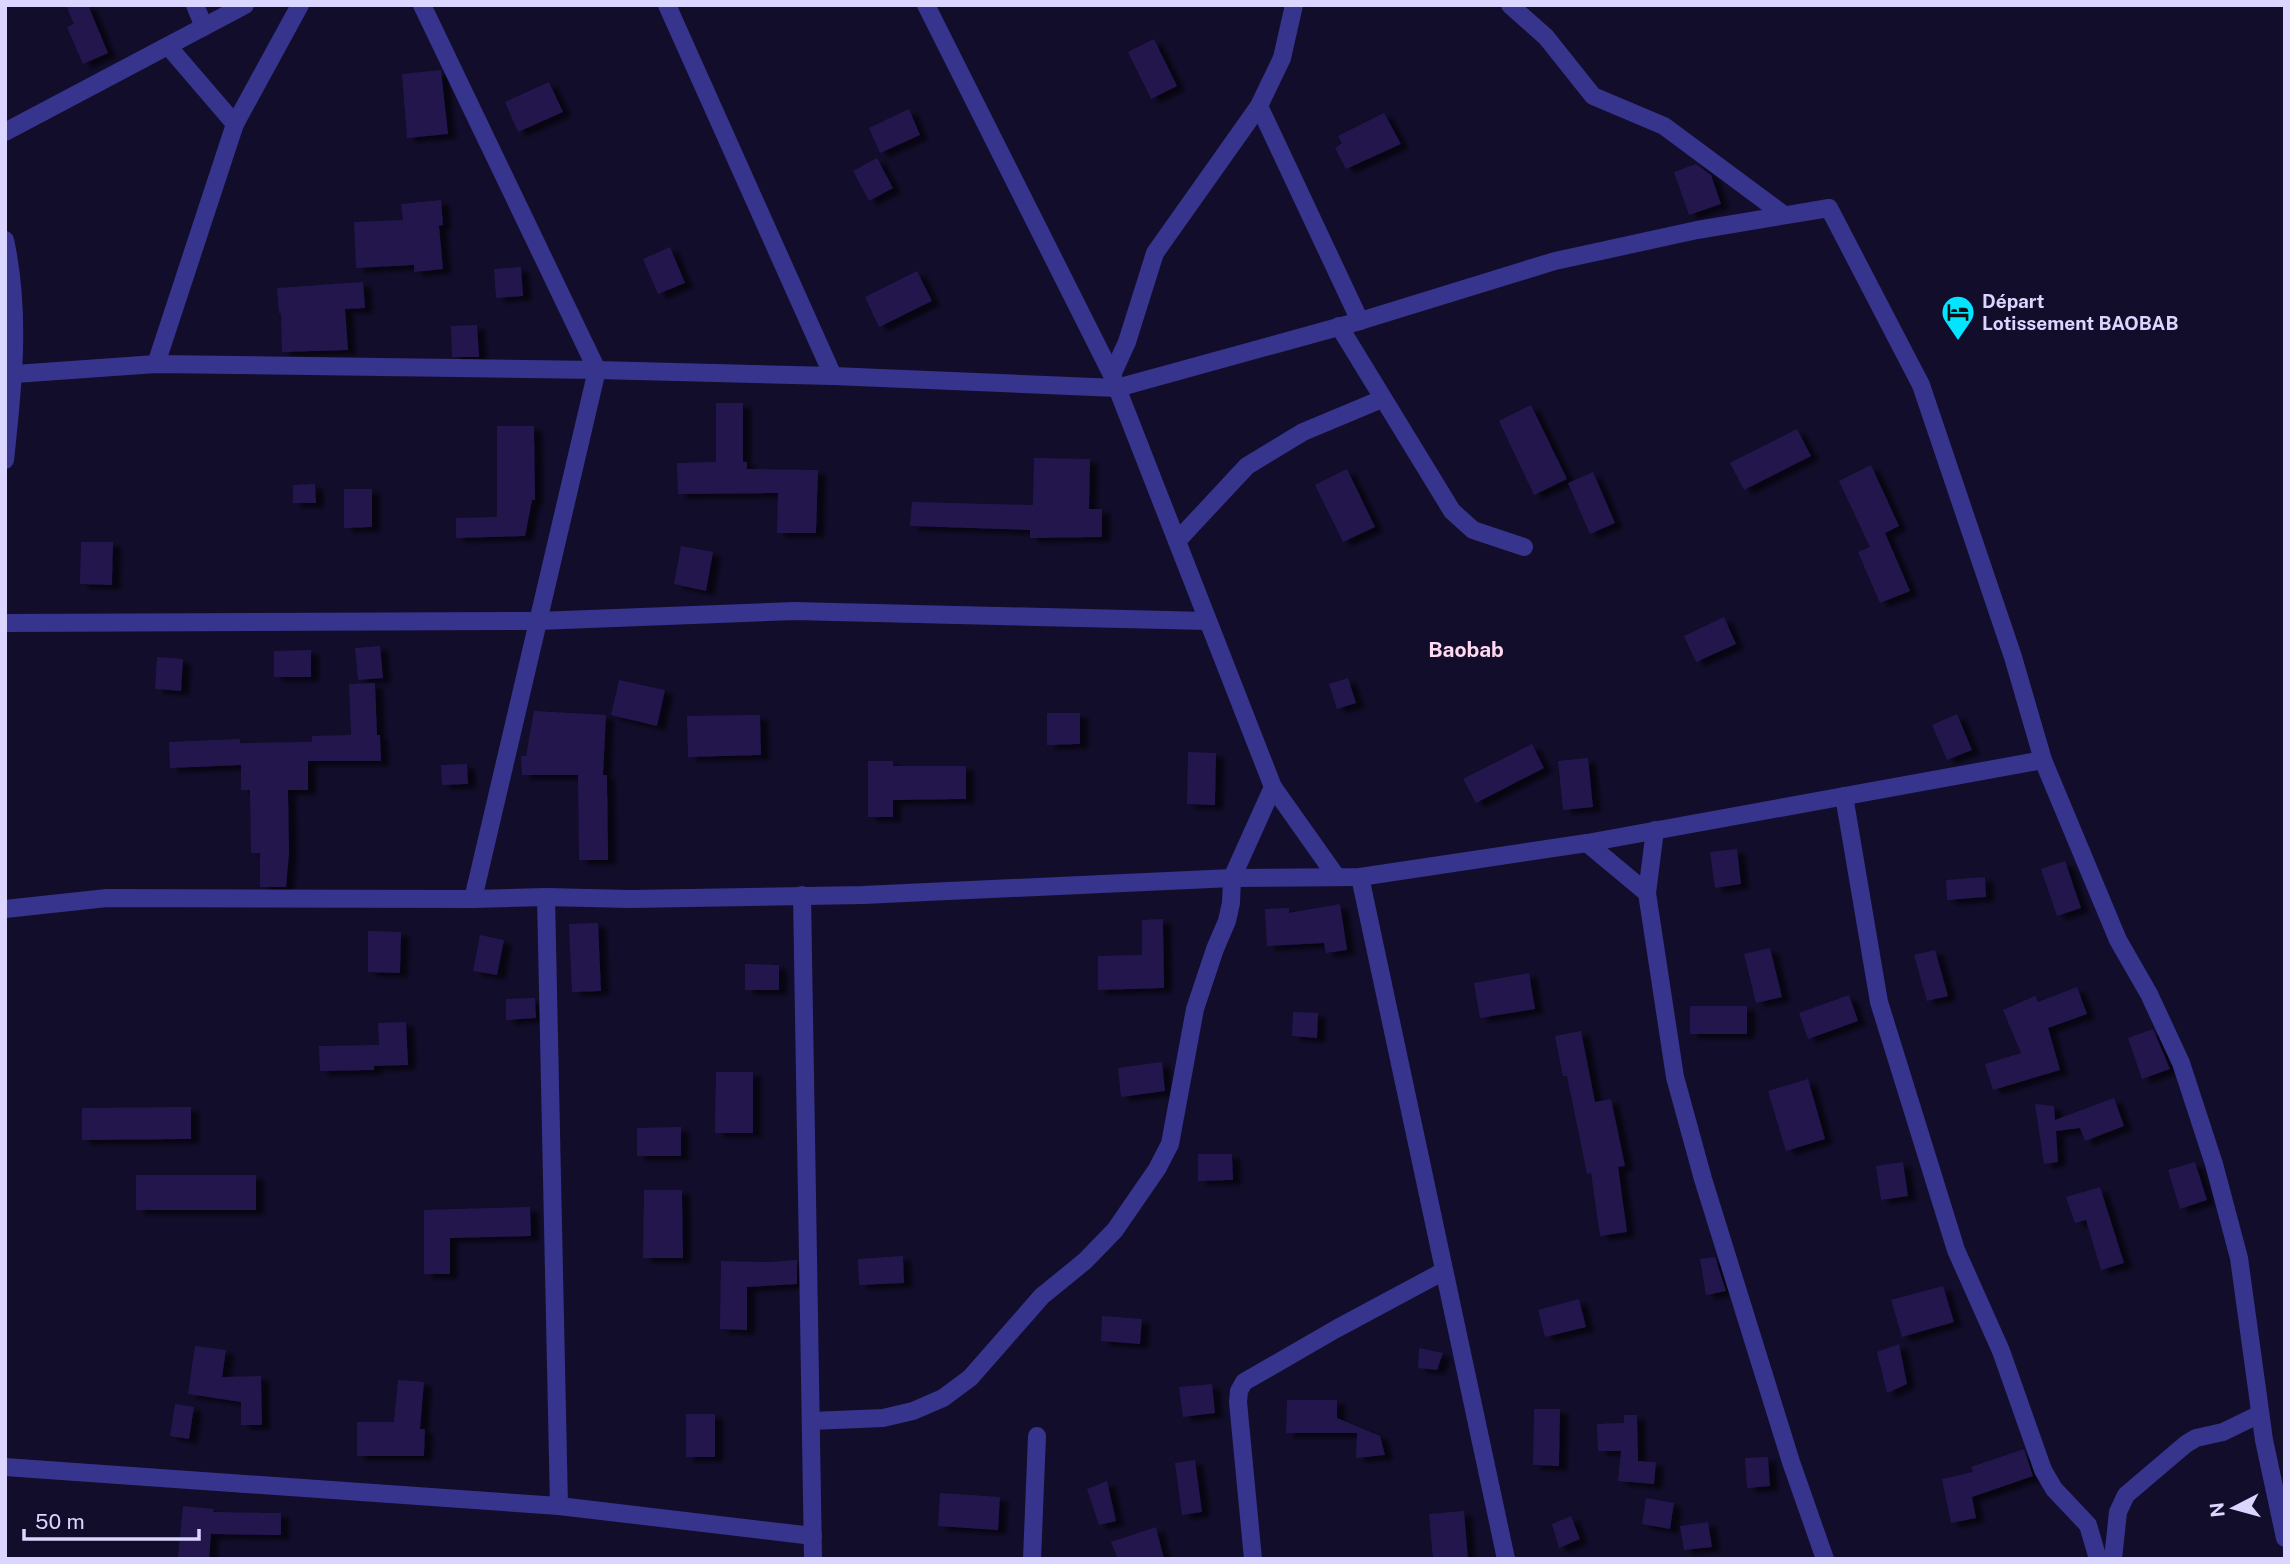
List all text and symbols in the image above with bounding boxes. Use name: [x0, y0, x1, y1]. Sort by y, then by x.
place label: Départ Lotissement BAOBAB: [1982, 290, 2178, 334]
hotel icon: Départ Lotissement BAOBAB: [1939, 293, 1977, 342]
district label: Baobab: [1428, 637, 1504, 662]
north arrow: [2199, 1473, 2269, 1543]
scale bar: [24, 1498, 200, 1542]
text: N: [2205, 1501, 2229, 1518]
text: 50 m: [35, 1509, 85, 1534]

